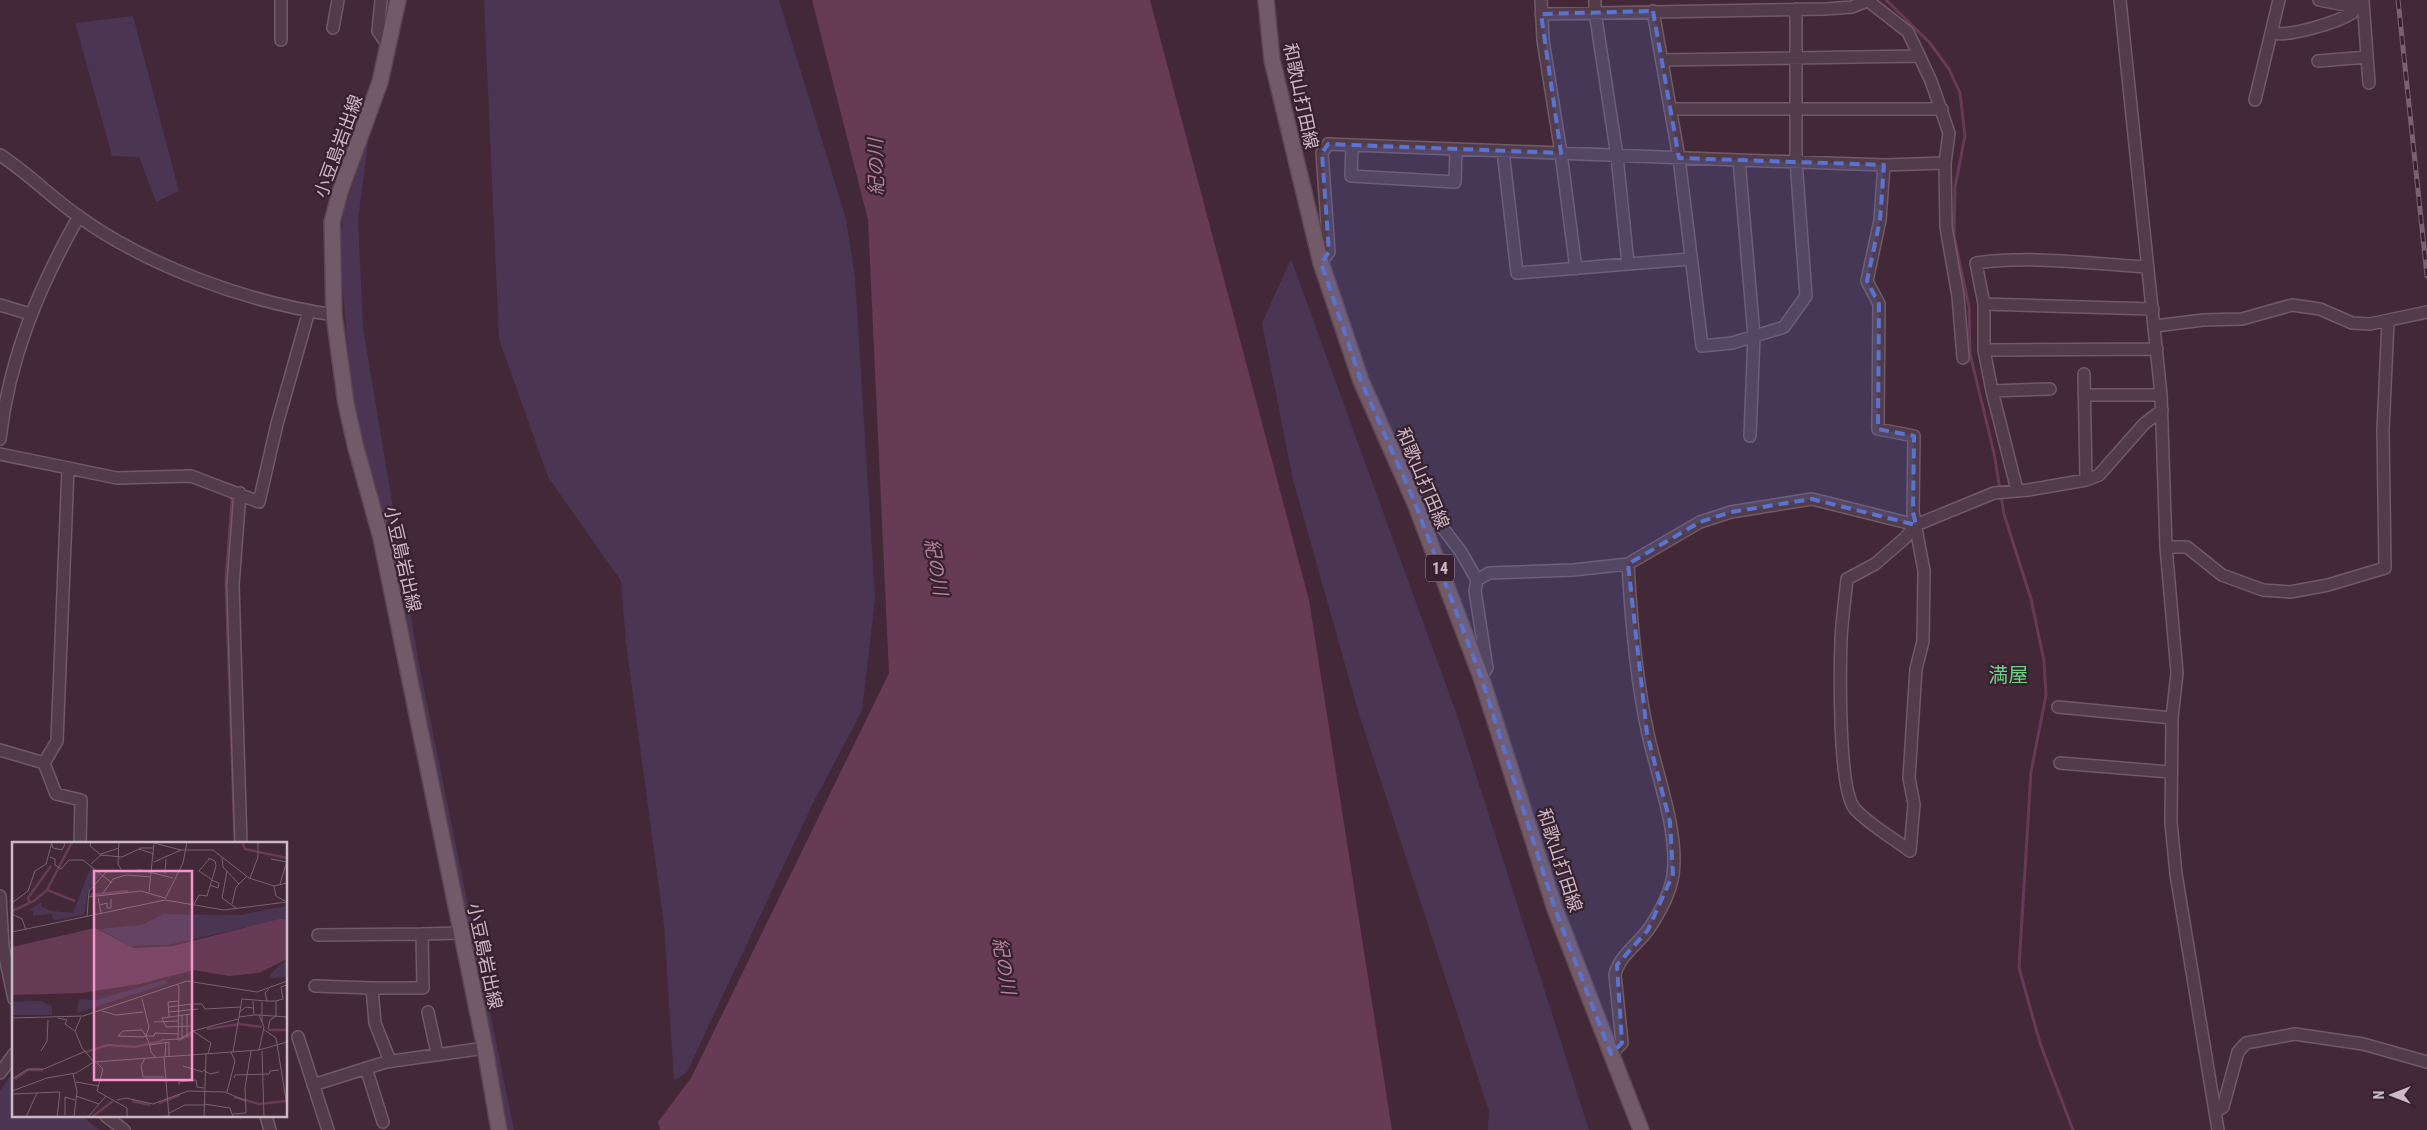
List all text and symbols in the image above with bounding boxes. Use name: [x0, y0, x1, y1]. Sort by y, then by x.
street label: 和歌山打田線: [1280, 41, 1322, 151]
street label: 小豆島岩出線: [310, 92, 366, 200]
water label: 紀の川: [864, 136, 888, 196]
street label: 和歌山打田線: [1392, 424, 1454, 532]
street label: 小豆島岩出線: [381, 504, 425, 614]
water label: 紀の川: [920, 537, 953, 599]
road number: 14: [1426, 554, 1454, 582]
district label: 満屋: [1988, 663, 2028, 687]
street label: 和歌山打田線: [1533, 805, 1587, 915]
inset map: [12, 842, 288, 1118]
street label: 小豆島岩出線: [464, 901, 506, 1011]
water label: 紀の川: [988, 936, 1021, 998]
north arrow: [2367, 1070, 2417, 1120]
text: N: [2371, 1091, 2387, 1099]

